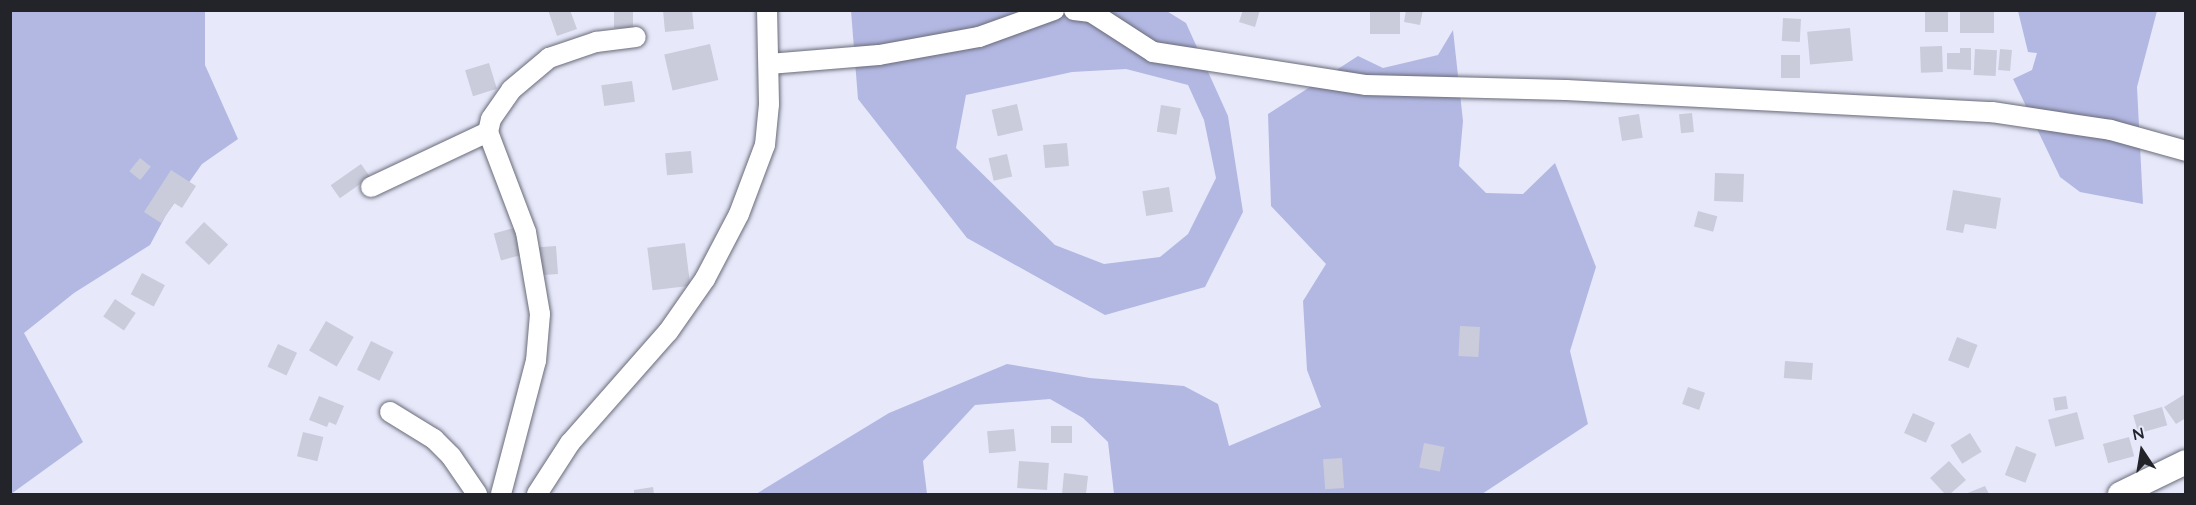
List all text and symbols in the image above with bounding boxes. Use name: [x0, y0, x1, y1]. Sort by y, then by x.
north arrow: [2112, 421, 2172, 481]
text: N: [2130, 422, 2146, 444]

